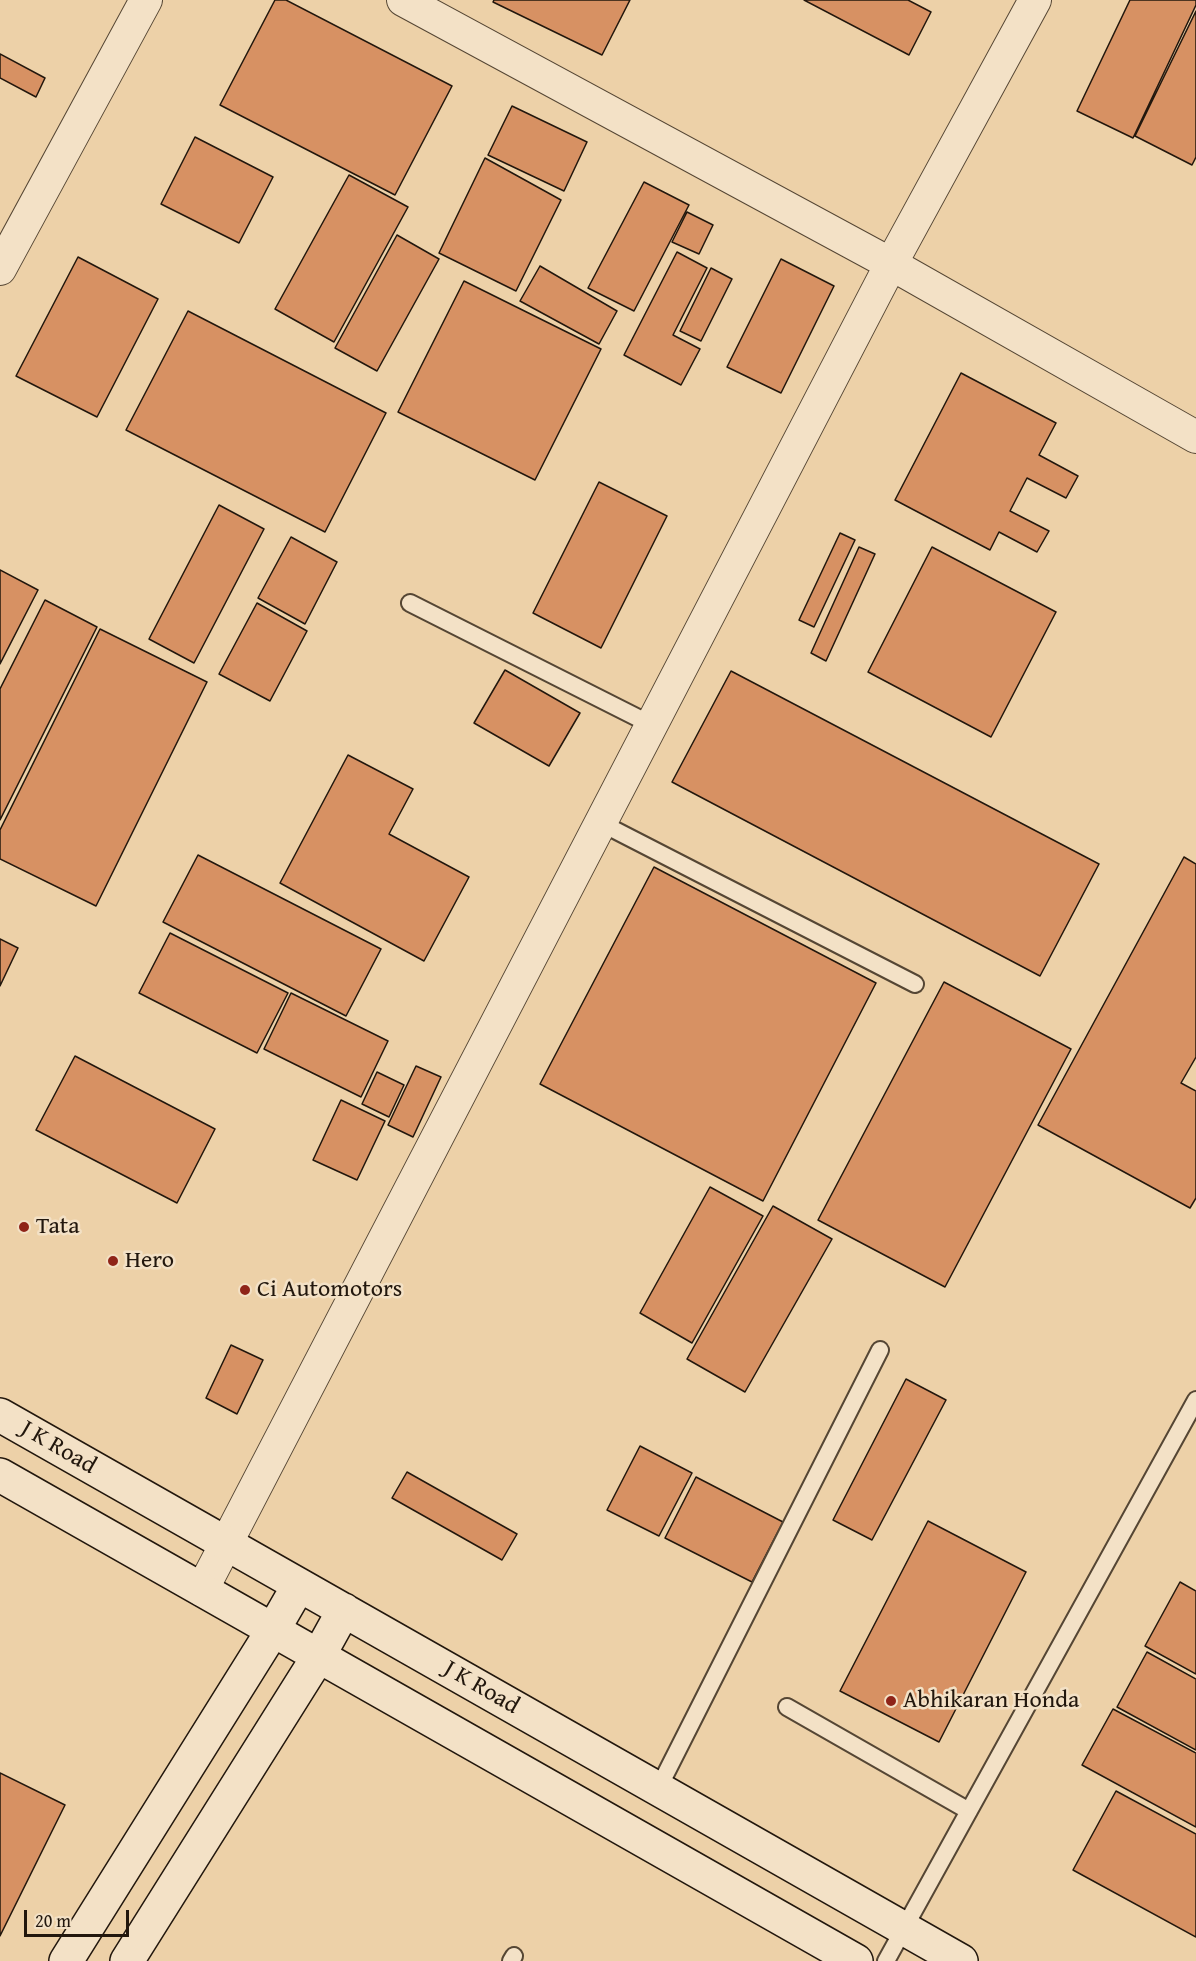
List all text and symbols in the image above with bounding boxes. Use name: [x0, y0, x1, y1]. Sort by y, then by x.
place label: Tata: [36, 1213, 80, 1241]
marker: Tata: [17, 1220, 31, 1234]
place label: Hero: [125, 1247, 174, 1275]
marker: Hero: [106, 1254, 120, 1268]
place label: Ci Automotors: [257, 1276, 402, 1304]
marker: Ci Automotors: [238, 1283, 252, 1297]
street label: J K Road: [15, 1415, 101, 1481]
street label: J K Road: [438, 1655, 524, 1721]
place label: Abhikaran Honda: [903, 1687, 1079, 1715]
marker: Abhikaran Honda: [884, 1694, 898, 1708]
scale bar: [27, 1898, 132, 1936]
text: 20 m: [35, 1907, 71, 1934]

